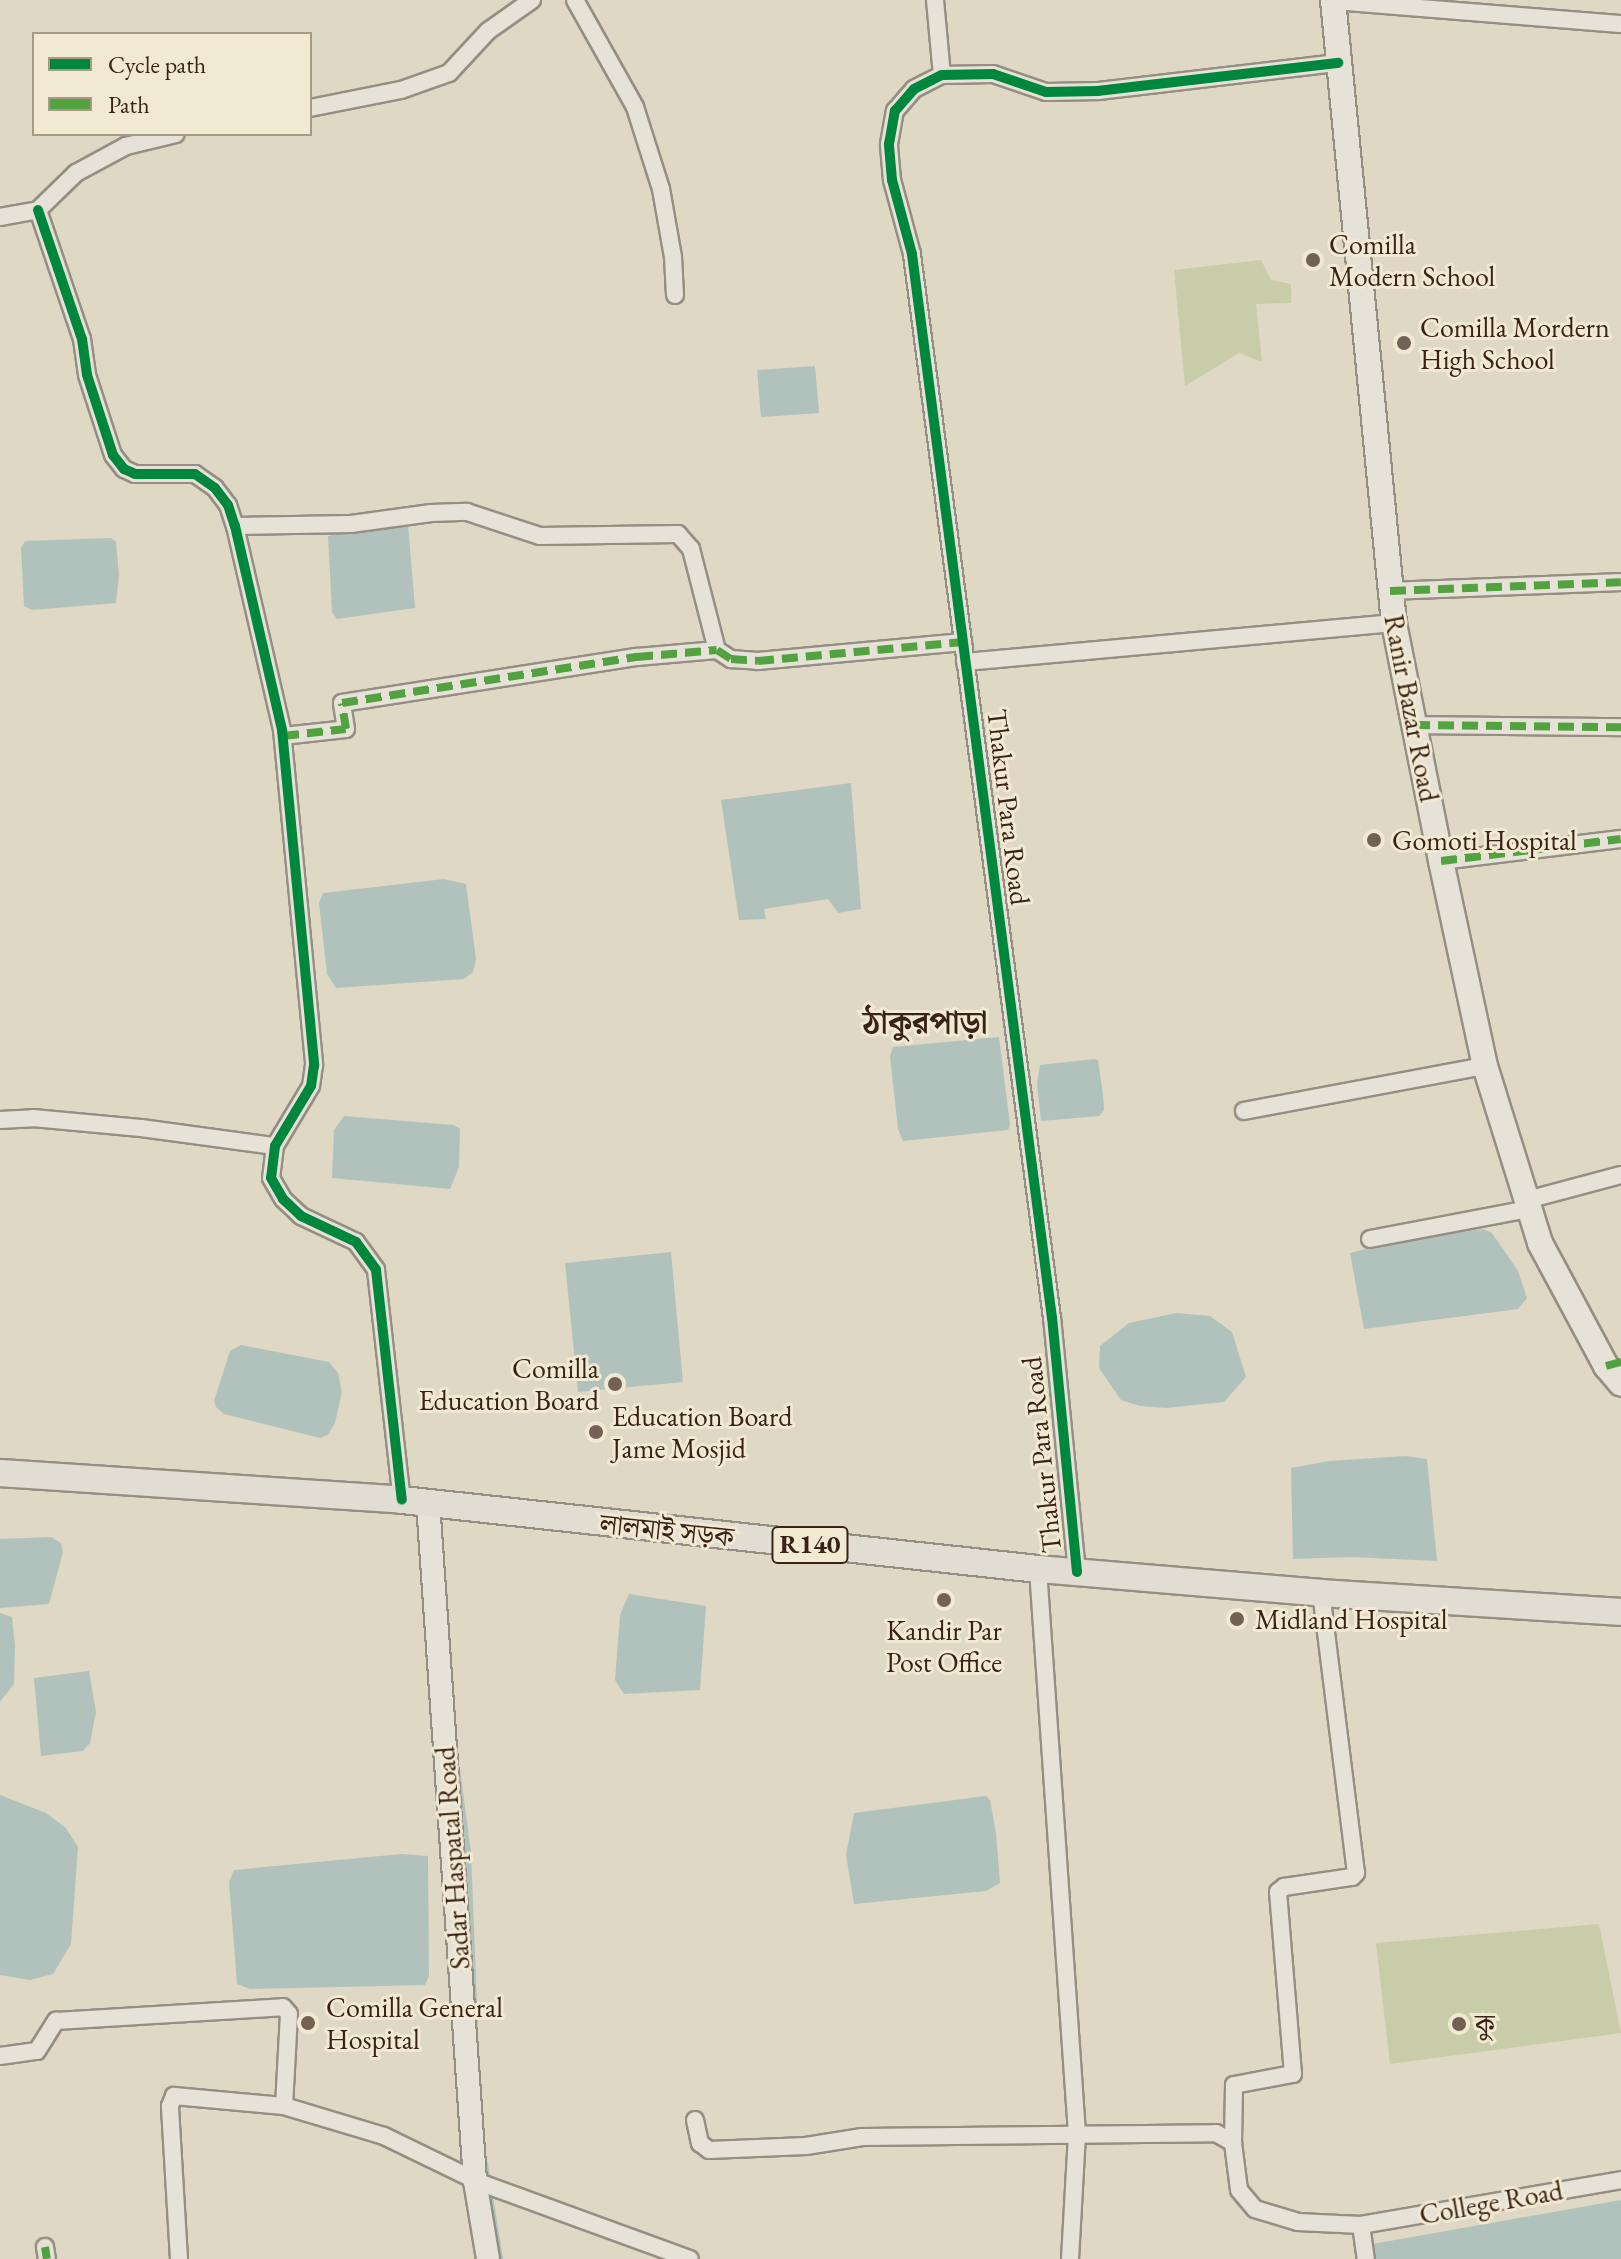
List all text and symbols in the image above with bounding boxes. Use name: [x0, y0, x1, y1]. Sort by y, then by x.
legend: [32, 32, 312, 136]
text: Cycle path: [108, 49, 206, 80]
text: Path: [108, 89, 150, 120]
place label: Comilla Modern School: [1329, 227, 1495, 293]
marker: Comilla Modern School: [1304, 251, 1322, 269]
place label: Comilla Mordern High School: [1420, 310, 1610, 376]
marker: Comilla Mordern High School: [1395, 334, 1413, 352]
street label: Ranir Bazar Road: [1377, 612, 1447, 804]
street label: Thakur Para Road: [980, 707, 1038, 907]
place label: Gomoti Hospital: [1392, 823, 1577, 857]
marker: Gomoti Hospital: [1363, 829, 1385, 851]
district label: ঠাকুরপাড়া: [862, 1003, 988, 1041]
place label: Comilla Education Board: [419, 1351, 599, 1417]
street label: Thakur Para Road: [1014, 1355, 1068, 1555]
marker: Comilla Education Board: [606, 1375, 624, 1393]
place label: Education Board Jame Mosjid: [612, 1399, 792, 1465]
marker: Education Board Jame Mosjid: [587, 1423, 605, 1441]
street label: লালমাই সড়ক: [598, 1506, 736, 1554]
road number: R140: [770, 1523, 850, 1567]
marker: Kandir Par Post Office: [935, 1591, 953, 1609]
place label: Midland Hospital: [1255, 1602, 1447, 1636]
marker: Midland Hospital: [1226, 1608, 1248, 1630]
place label: Kandir Par Post Office: [886, 1613, 1002, 1679]
street label: Sadar Haspatal Road: [427, 1745, 477, 1971]
place label: Comilla General Hospital: [326, 1990, 503, 2056]
place label: কু: [1475, 2007, 1495, 2041]
marker: Comilla General Hospital: [297, 2012, 319, 2034]
marker: কু: [1450, 2015, 1468, 2033]
street label: College Road: [1417, 2173, 1565, 2231]

